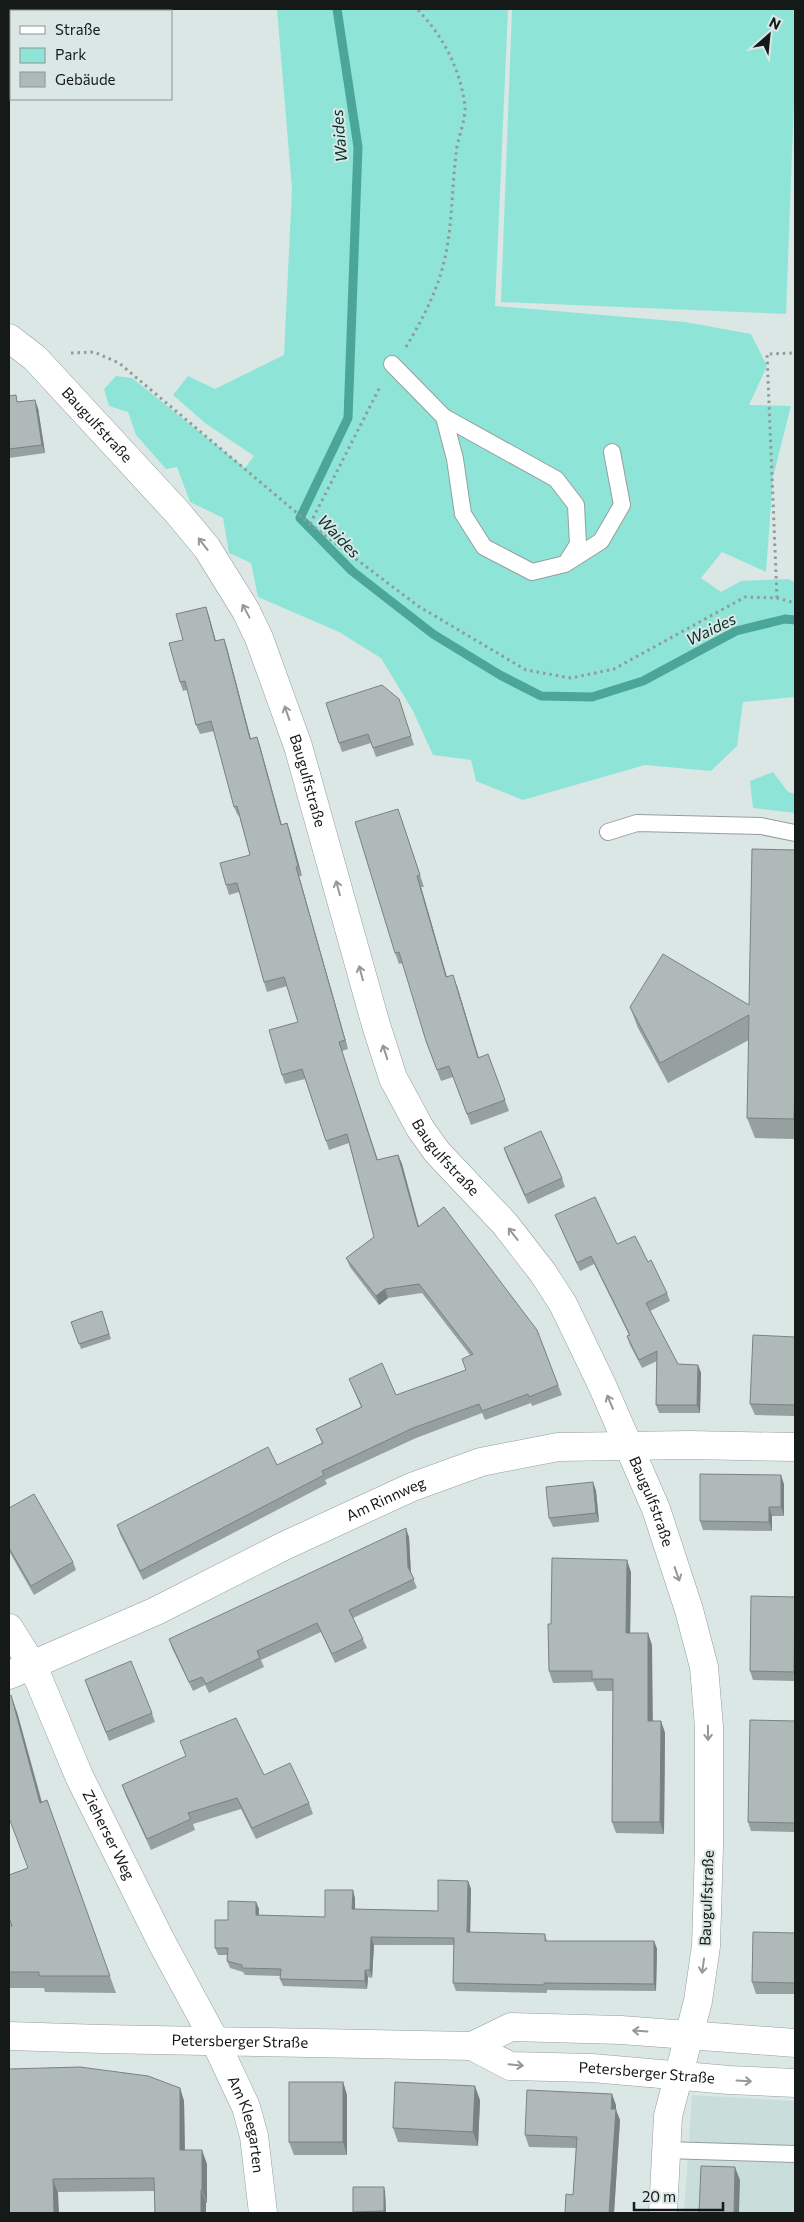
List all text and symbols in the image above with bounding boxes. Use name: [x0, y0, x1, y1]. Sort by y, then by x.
legend: [10, 10, 172, 100]
north arrow: [744, 10, 794, 60]
text: N: [767, 13, 784, 33]
text: Straße: [55, 20, 101, 38]
text: Park: [55, 45, 86, 63]
text: Gebäude: [55, 70, 116, 88]
water label: Waides: [327, 109, 350, 163]
street label: Baugulfstraße: [59, 383, 137, 466]
water label: Waides: [314, 510, 365, 561]
one-way arrow: [198, 538, 209, 551]
one-way arrow: [241, 603, 251, 618]
water label: Waides: [683, 608, 739, 649]
one-way arrow: [282, 706, 291, 721]
street label: Baugulfstraße: [286, 731, 330, 829]
one-way arrow: [332, 880, 342, 896]
one-way arrow: [356, 965, 366, 981]
one-way arrow: [379, 1044, 389, 1060]
street label: Baugulfstraße: [409, 1115, 484, 1199]
one-way arrow: [507, 1228, 518, 1241]
one-way arrow: [604, 1395, 614, 1410]
street label: Baugulfstraße: [626, 1453, 678, 1549]
street label: Am Rinnweg: [343, 1473, 428, 1524]
one-way arrow: [673, 1566, 683, 1582]
one-way arrow: [704, 1724, 713, 1740]
street label: Zieherser Weg: [79, 1787, 139, 1882]
street label: Baugulfstraße: [695, 1850, 717, 1946]
one-way arrow: [698, 1958, 708, 1974]
one-way arrow: [633, 2027, 649, 2036]
street label: Petersberger Straße: [171, 2030, 308, 2051]
street label: Petersberger Straße: [579, 2058, 716, 2087]
one-way arrow: [508, 2060, 524, 2070]
street label: Am Kleegarten: [225, 2073, 268, 2174]
one-way arrow: [736, 2076, 752, 2085]
scale bar: [634, 2180, 723, 2212]
text: 20 m: [642, 2187, 676, 2205]

